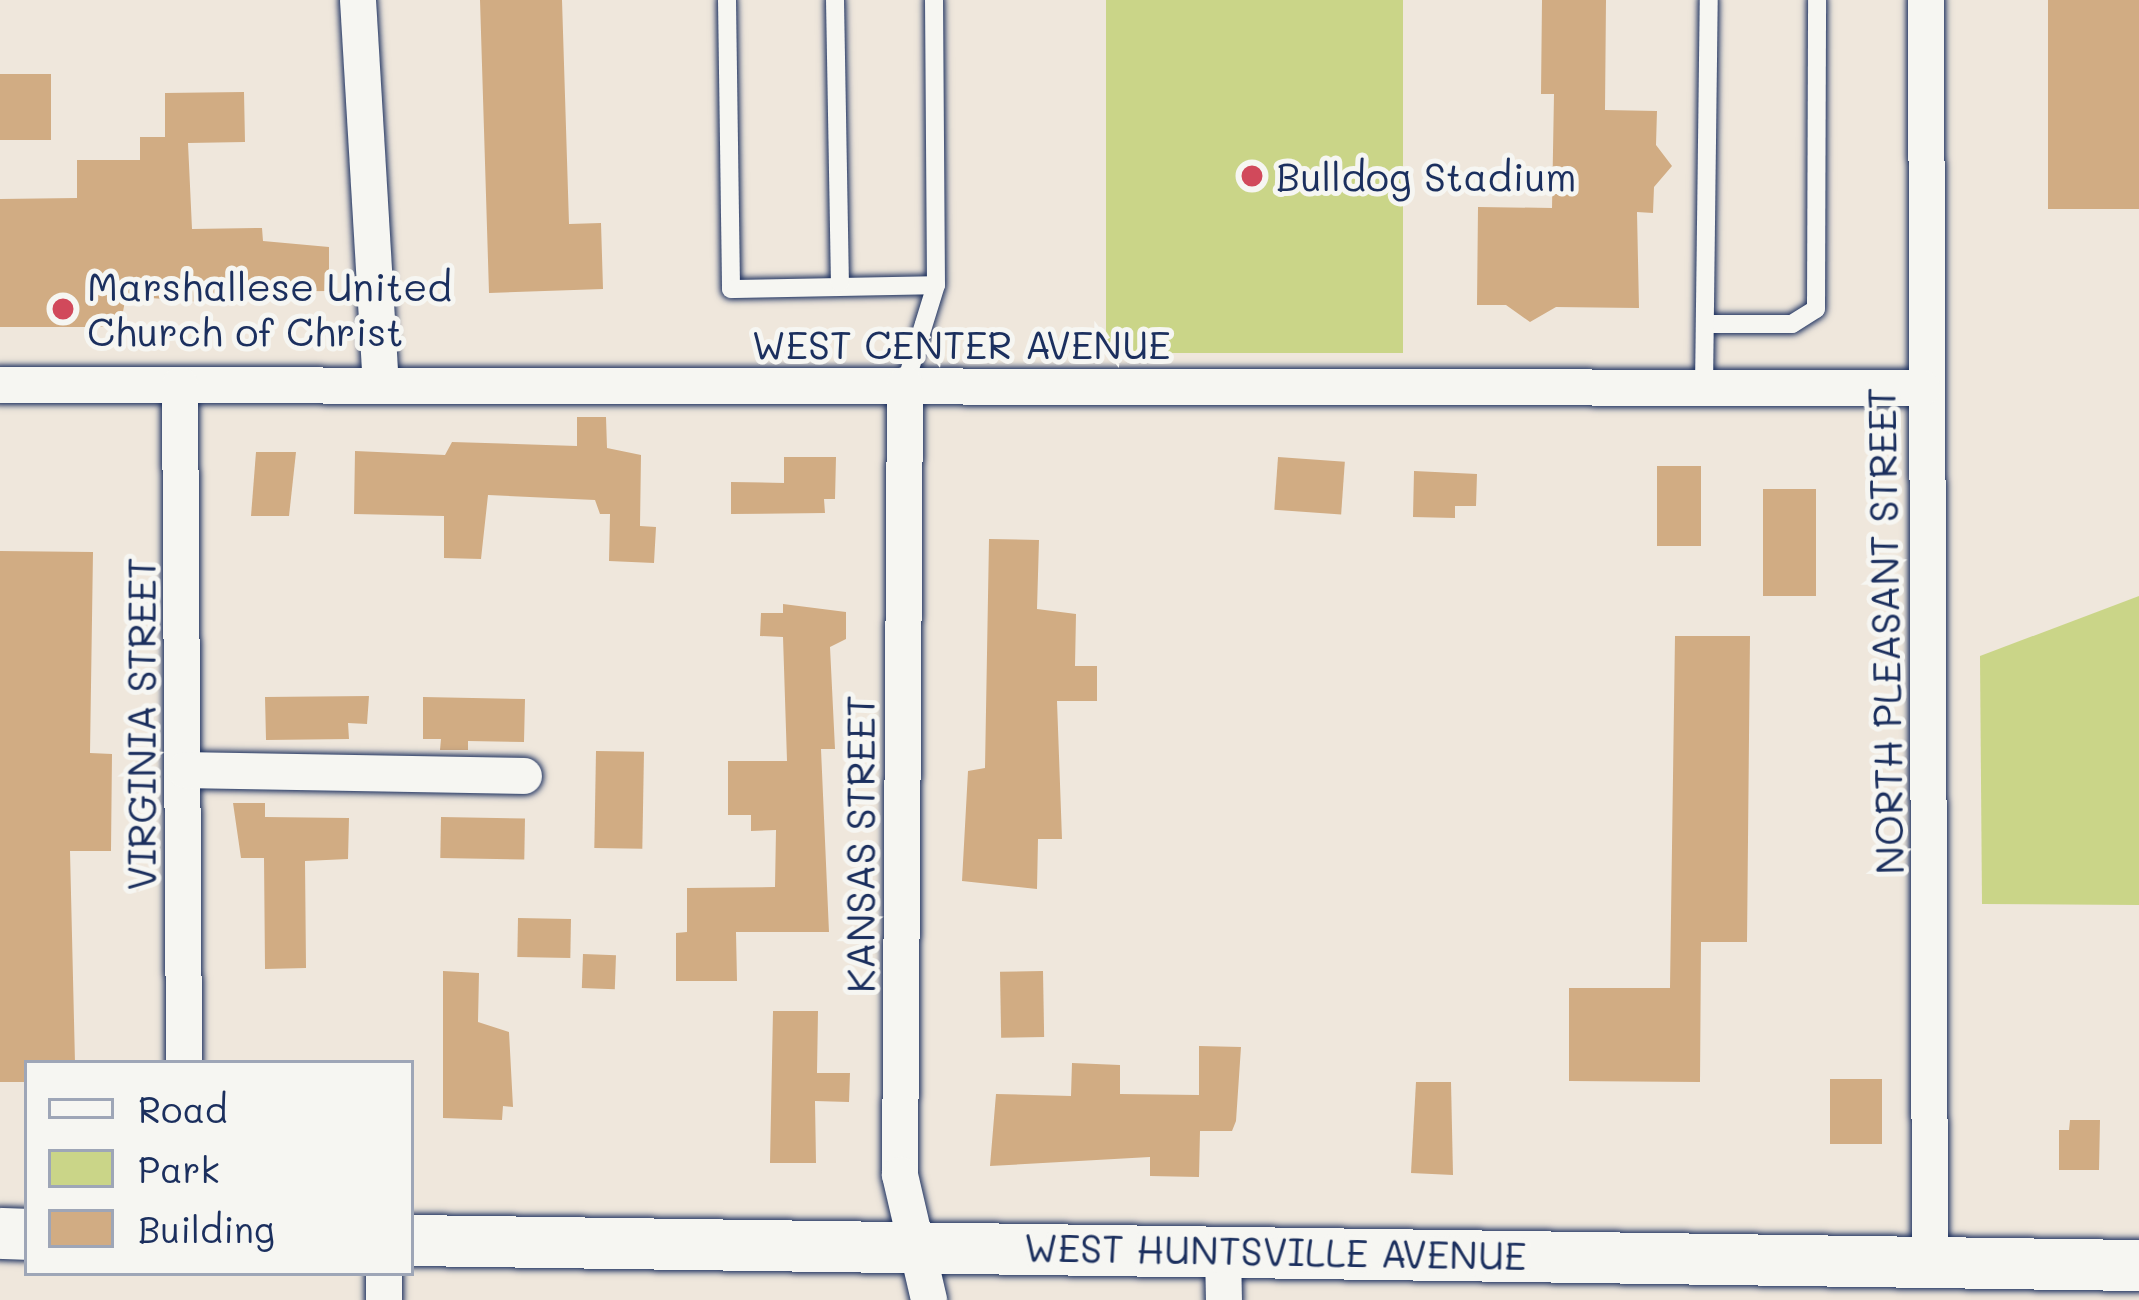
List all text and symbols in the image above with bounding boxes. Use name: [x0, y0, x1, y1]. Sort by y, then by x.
place label: Bulldog Stadium: [1276, 153, 1577, 199]
marker: Bulldog Stadium: [1239, 163, 1265, 189]
place label: Marshallese United Church of Christ: [87, 264, 452, 355]
marker: Marshallese United Church of Christ: [50, 296, 76, 322]
street label: WEST CENTER AVENUE: [752, 321, 1170, 367]
street label: NORTH PLEASANT STREET: [1857, 387, 1913, 875]
street label: VIRGINIA STREET: [118, 557, 164, 891]
street label: KANSAS STREET: [837, 695, 883, 993]
legend: [24, 1060, 414, 1276]
text: Road: [138, 1085, 228, 1132]
text: Park: [138, 1145, 220, 1192]
text: Building: [138, 1205, 275, 1252]
street label: WEST HUNTSVILLE AVENUE: [1023, 1223, 1527, 1279]

